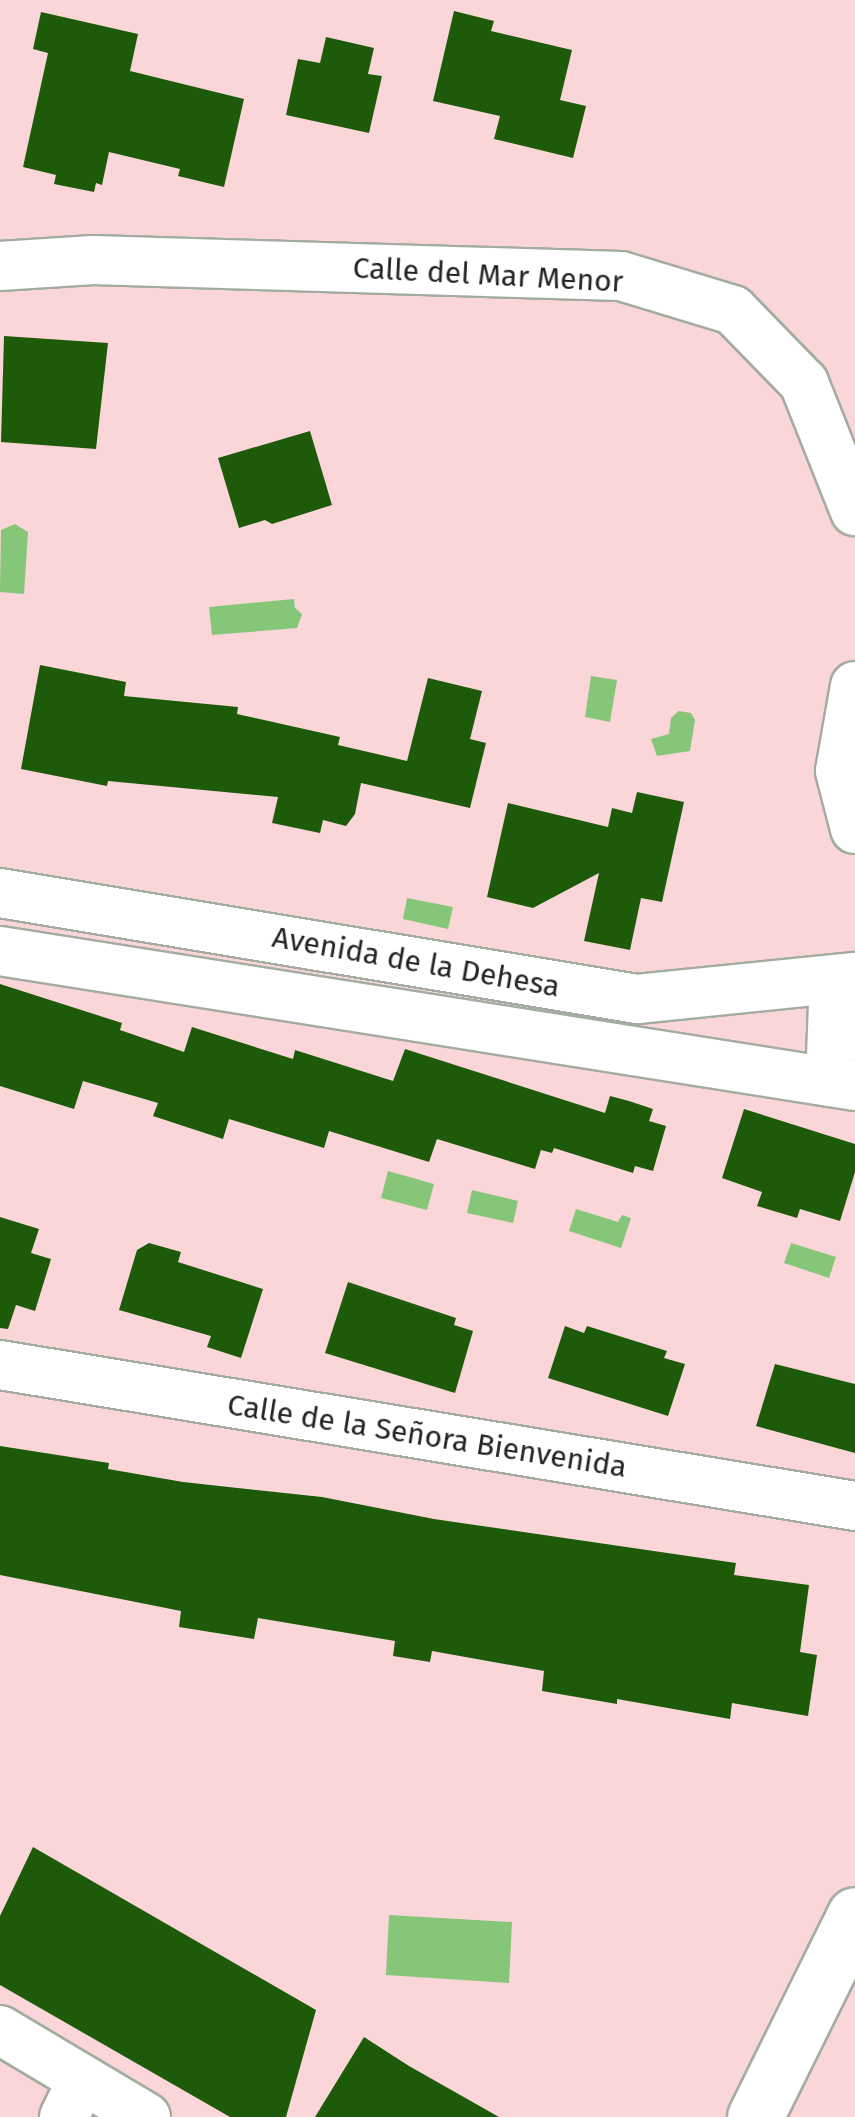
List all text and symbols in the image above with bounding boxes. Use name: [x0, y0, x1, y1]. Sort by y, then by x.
street label: Calle del Mar Menor: [352, 250, 624, 300]
street label: Avenida de la Dehesa: [269, 919, 563, 1005]
street label: Calle de la Señora Bienvenida: [225, 1387, 629, 1485]

